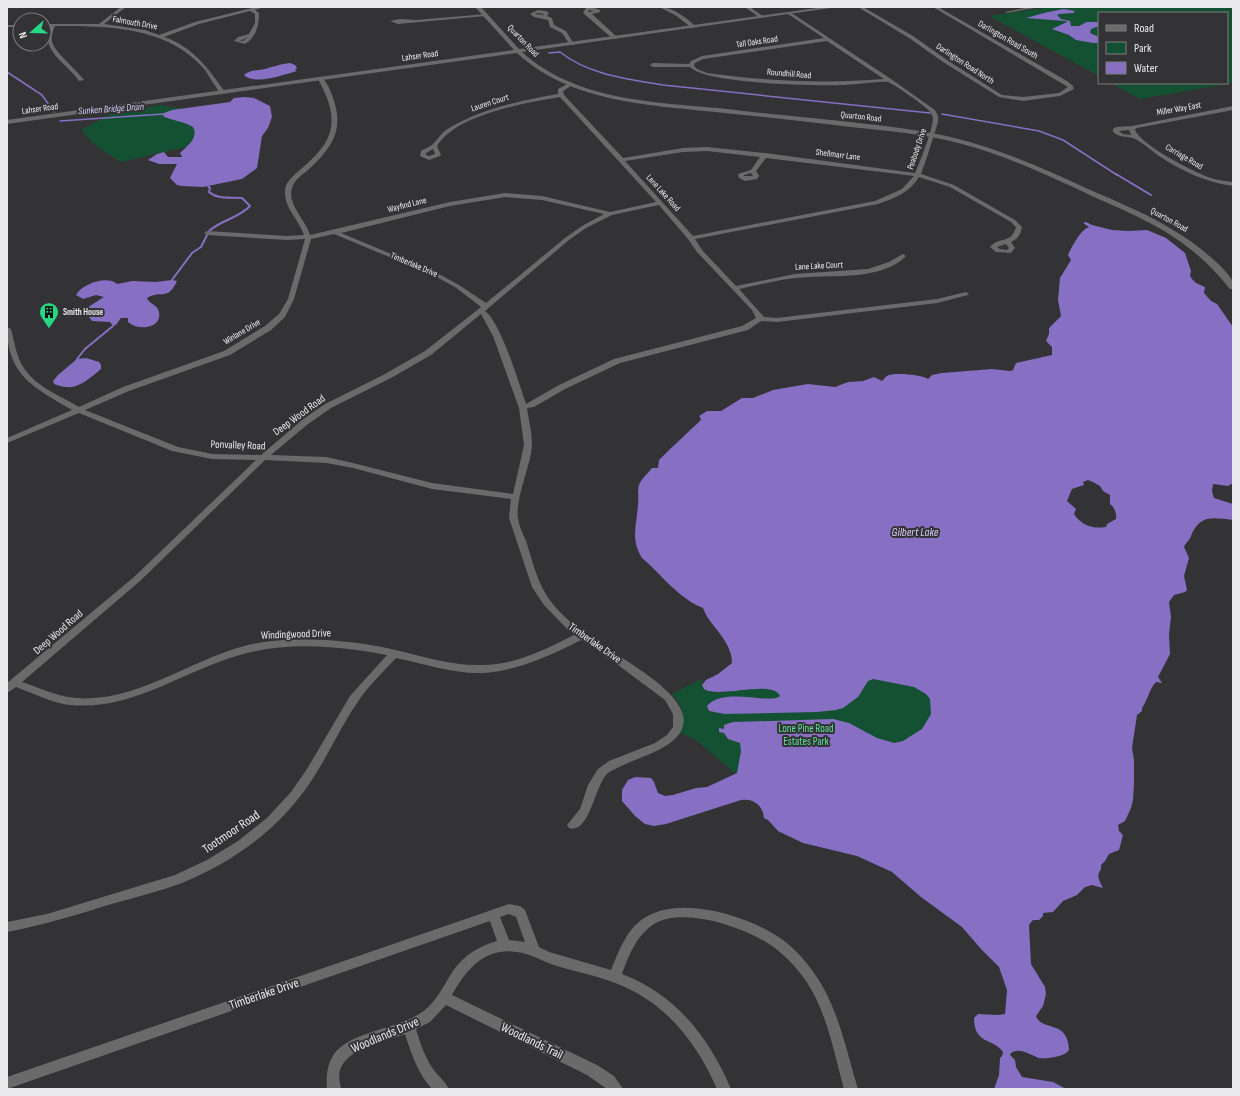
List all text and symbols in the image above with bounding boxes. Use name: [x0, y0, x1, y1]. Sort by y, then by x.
north arrow: [12, 12, 52, 52]
legend: [1098, 12, 1228, 84]
street label: Falmouth Drive: [112, 14, 159, 32]
street label: Darlington Road South: [976, 18, 1040, 62]
text: Road: [1134, 21, 1154, 36]
street label: Quarton Road: [505, 22, 541, 60]
text: N: [16, 30, 30, 40]
street label: Tall Oaks Road: [735, 34, 779, 50]
street label: Darlington Road North: [934, 41, 996, 87]
text: Park: [1134, 41, 1152, 56]
street label: Lahser Road: [401, 48, 439, 64]
text: Water: [1134, 61, 1158, 76]
street label: Roundhill Road: [766, 67, 812, 81]
street label: Lauren Court: [470, 92, 511, 114]
street label: Miller Way East: [1156, 100, 1202, 118]
street label: Lahser Road: [21, 101, 59, 117]
water label: Sunken Bridge Drain: [78, 101, 144, 117]
street label: Quarton Road: [840, 109, 882, 125]
street label: Peabody Drive: [905, 127, 929, 171]
street label: Carriage Road: [1163, 142, 1205, 172]
street label: Shellmarr Lane: [815, 147, 861, 163]
street label: Lane Lake Road: [644, 172, 683, 214]
street label: Wayfind Lane: [386, 195, 428, 215]
street label: Quarton Road: [1148, 205, 1190, 235]
street label: Timberlake Drive: [389, 250, 440, 280]
street label: Lane Lake Court: [795, 259, 844, 273]
building icon: Smith House: [38, 301, 60, 329]
place label: Smith House: [63, 307, 103, 318]
street label: Winlane Drive: [222, 316, 263, 347]
street label: Deep Wood Road: [270, 391, 328, 438]
street label: Ponvalley Road: [210, 438, 266, 452]
water label: Gilbert Lake: [892, 525, 939, 540]
street label: Deep Wood Road: [31, 607, 86, 657]
street label: Timberlake Drive: [566, 620, 624, 666]
street label: Windingwood Drive: [261, 626, 331, 642]
park label: Lone Pine Road Estates Park: [778, 722, 834, 748]
street label: Tootmoor Road: [199, 807, 263, 857]
street label: Timberlake Drive: [227, 975, 301, 1013]
street label: Woodlands Drive: [349, 1014, 421, 1056]
street label: Woodlands Trail: [498, 1019, 566, 1063]

